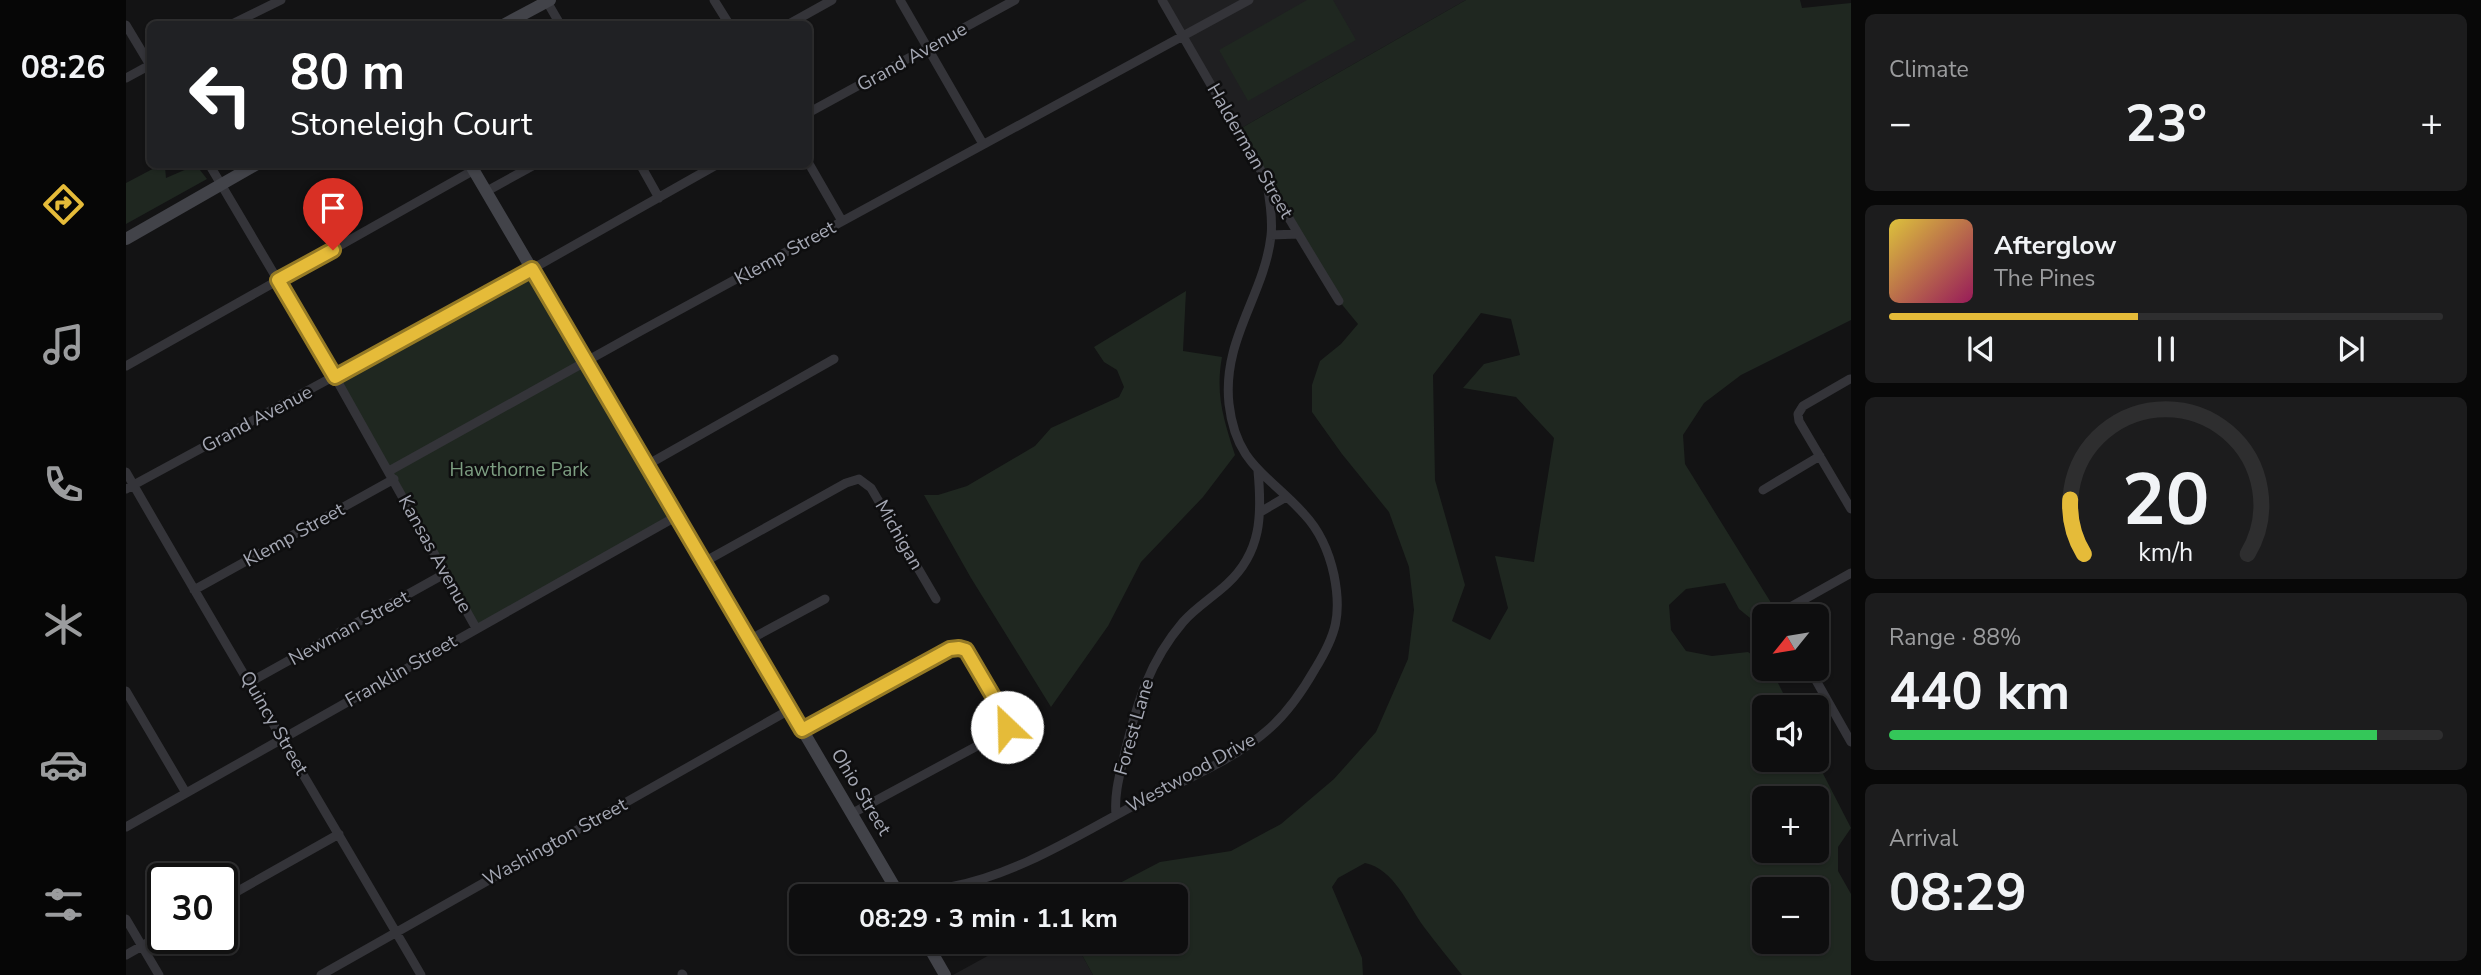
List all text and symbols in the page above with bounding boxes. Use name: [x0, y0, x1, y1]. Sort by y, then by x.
street label: Grand Avenue: [852, 16, 972, 98]
text: 80 m: [290, 39, 405, 106]
text: 08:26: [21, 46, 105, 89]
icon: left: [175, 49, 266, 140]
text: Climate: [1889, 54, 1969, 85]
street label: Halderman Street: [1201, 79, 1299, 224]
text: 23°: [2125, 88, 2207, 159]
text: −: [1889, 98, 1912, 149]
text: +: [2420, 98, 2443, 149]
text: Stoneleigh Court: [290, 103, 532, 146]
pin: [303, 178, 363, 250]
icon: directions: [39, 180, 88, 229]
icon: arrive: [314, 189, 352, 227]
street label: Klemp Street: [730, 214, 840, 291]
text: Afterglow: [1994, 228, 2117, 263]
text: The Pines: [1994, 263, 2095, 294]
icon: music: [39, 320, 88, 369]
icon: previous: [1962, 330, 2000, 368]
icon: pause: [2147, 330, 2185, 368]
icon: next: [2332, 330, 2370, 368]
street label: Grand Avenue: [197, 379, 317, 459]
text: 20: [2122, 450, 2210, 550]
park label: Hawthorne Park: [449, 457, 589, 483]
icon: phone: [39, 460, 88, 509]
street label: Kansas Avenue: [392, 491, 478, 617]
street label: Michigan: [869, 495, 929, 575]
street label: Klemp Street: [239, 496, 349, 573]
text: km/h: [2138, 535, 2194, 569]
street label: Newman Street: [284, 584, 414, 672]
icon: climate: [39, 600, 88, 649]
north arrow: [1752, 604, 1829, 681]
map controls: [1752, 604, 1829, 954]
text: Range · 88%: [1889, 622, 2021, 653]
street label: Franklin Street: [340, 628, 462, 713]
text: 440 km: [1889, 656, 2070, 727]
street label: Quincy Street: [234, 666, 314, 780]
street label: Forest Lane: [1108, 676, 1160, 778]
position arrow: [970, 690, 1044, 764]
button: sound: [1752, 695, 1829, 772]
street label: Westwood Drive: [1122, 727, 1260, 819]
icon: car: [39, 740, 88, 789]
street label: Ohio Street: [825, 744, 897, 841]
button: +: [1752, 786, 1829, 863]
street label: Washington Street: [478, 791, 632, 892]
text: Arrival: [1889, 823, 1958, 854]
text: 08:29: [1889, 857, 2027, 928]
speed limit sign: 30: [147, 863, 238, 954]
button: −: [1752, 877, 1829, 954]
icon: filters: [39, 880, 88, 929]
text: 08:29 · 3 min · 1.1 km: [859, 901, 1118, 936]

